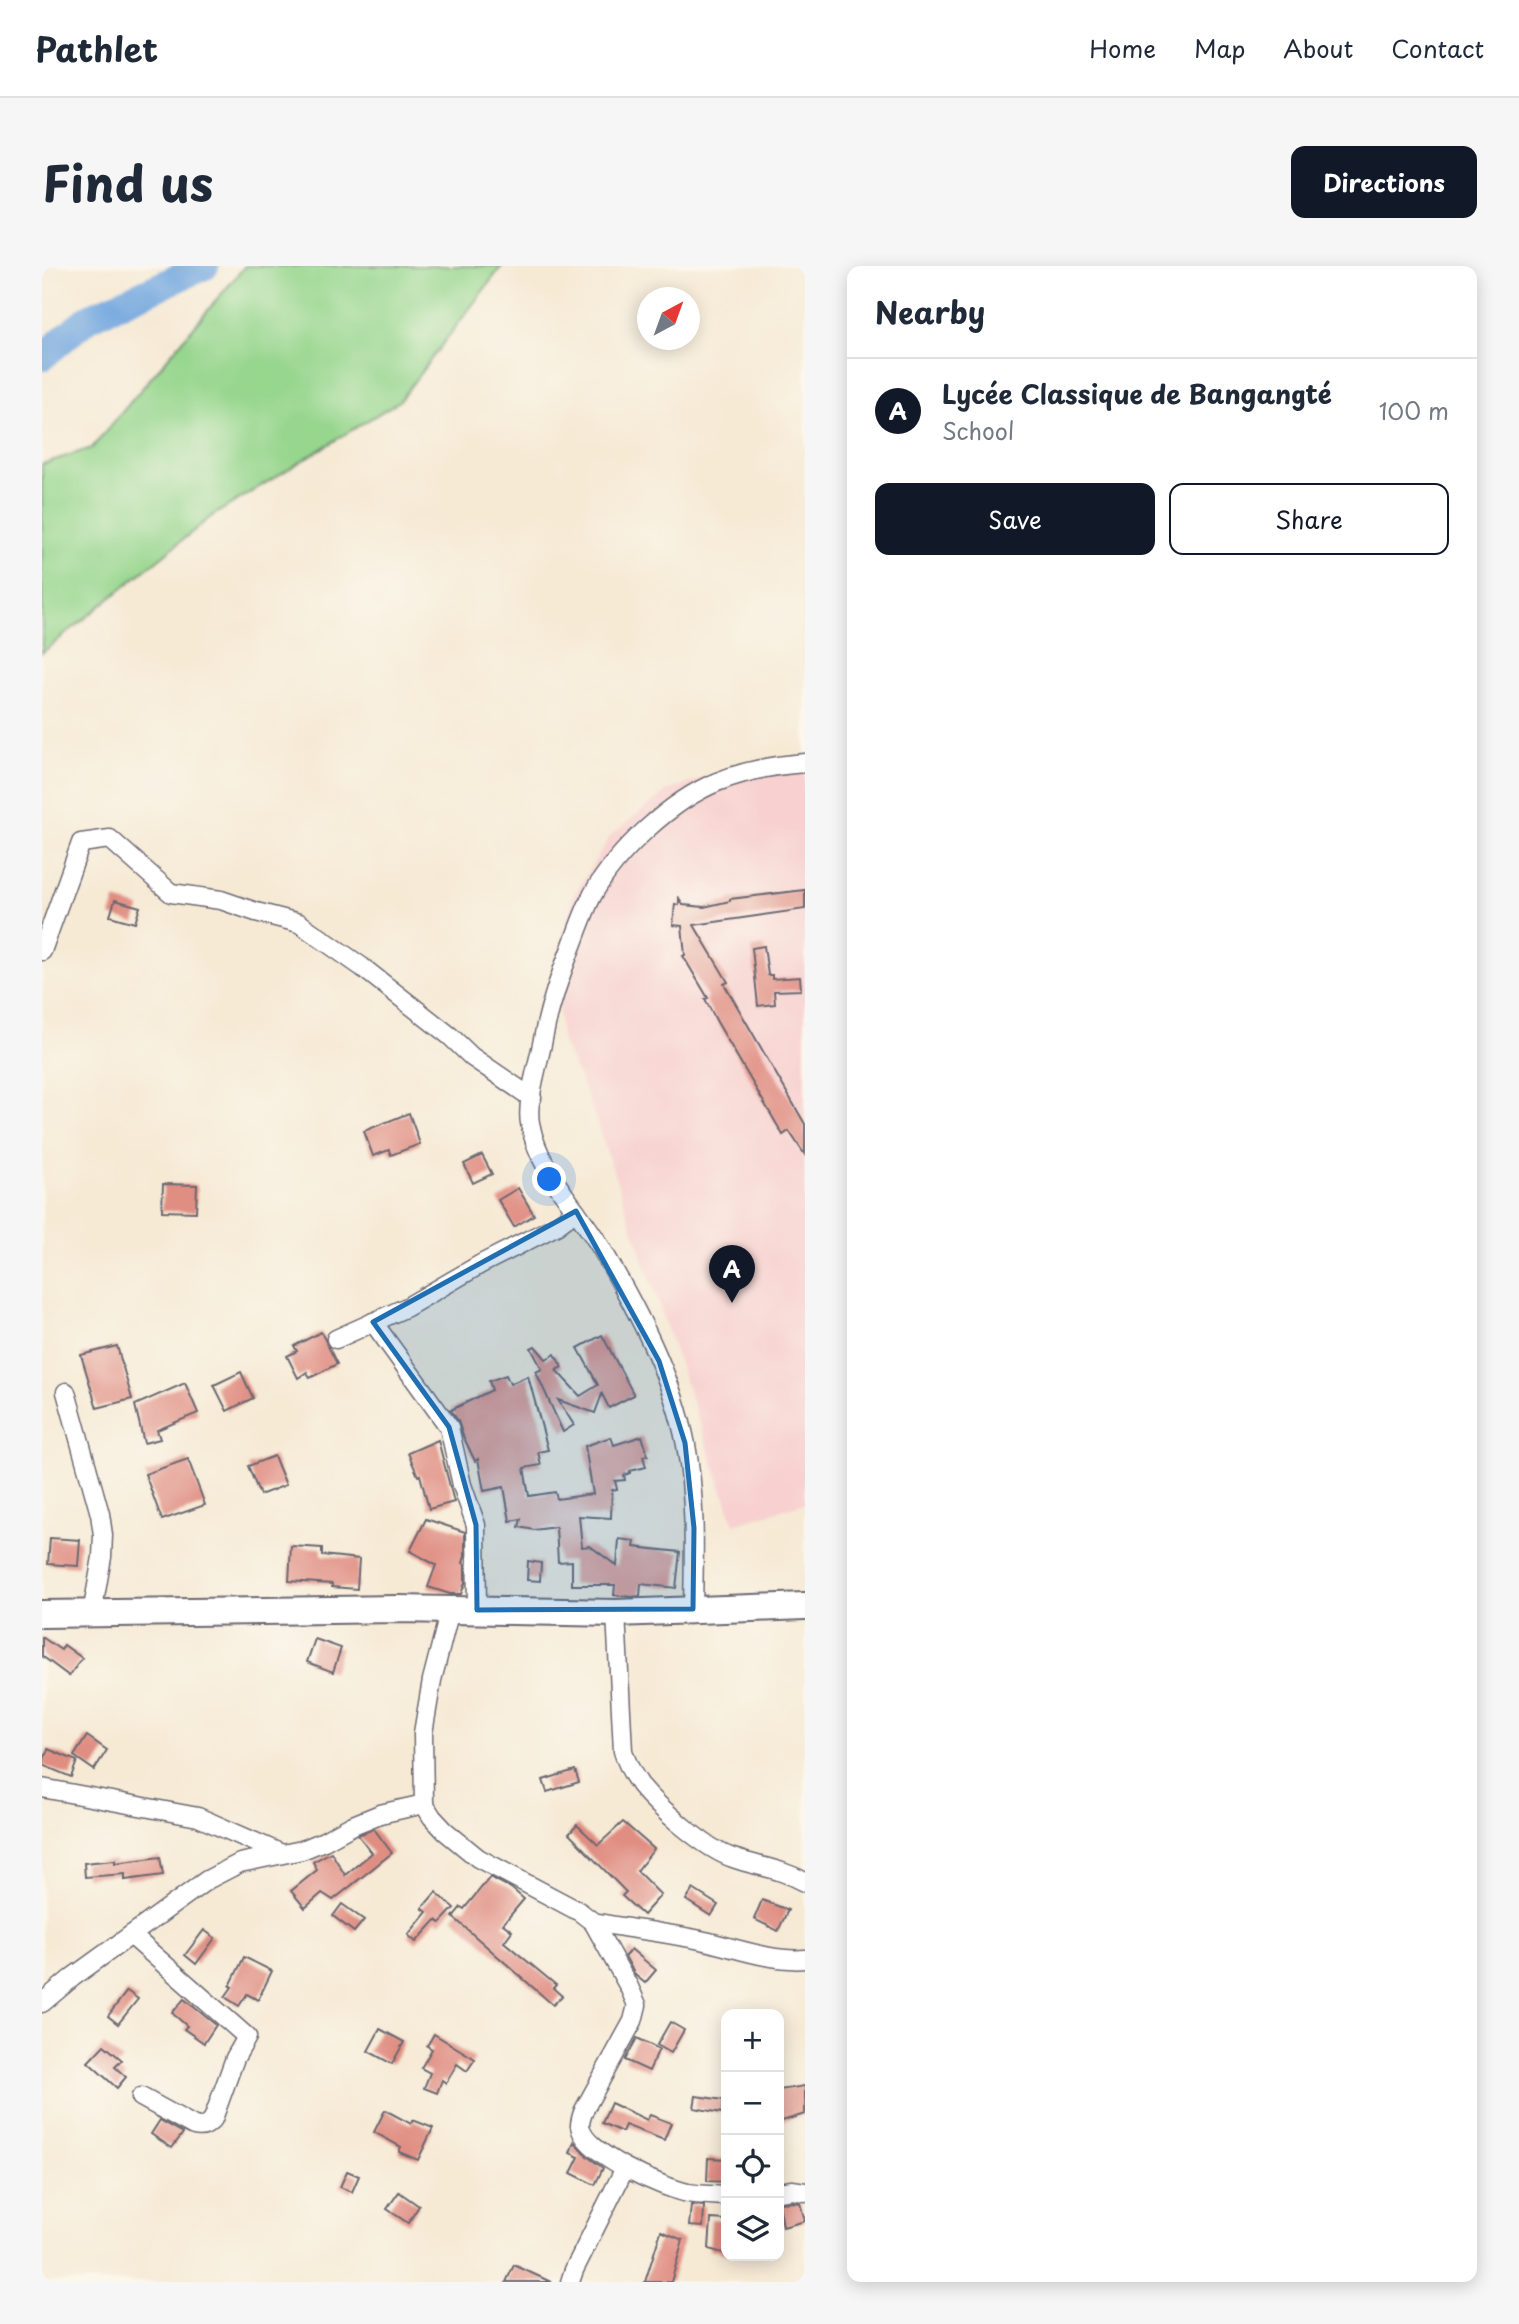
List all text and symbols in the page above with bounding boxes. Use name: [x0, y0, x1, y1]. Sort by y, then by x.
text: Pathlet: [35, 23, 158, 73]
text: Home: [1089, 30, 1156, 66]
text: Map: [1194, 30, 1245, 66]
text: About: [1283, 30, 1353, 66]
text: Contact: [1391, 30, 1484, 66]
text: Find us: [42, 145, 213, 219]
button: Directions: [1291, 146, 1477, 218]
north arrow: [637, 287, 700, 350]
text: Nearby: [875, 289, 985, 334]
text: Lycée Classique de Bangangté: [942, 374, 1332, 413]
text: A: [889, 393, 907, 428]
text: 100 m: [1379, 393, 1449, 428]
text: School: [942, 413, 1014, 448]
button: Save: [875, 483, 1155, 555]
button: Share: [1169, 483, 1449, 555]
your location: [532, 1162, 566, 1196]
pin: A: [709, 1245, 755, 1303]
map controls: [721, 2009, 784, 2261]
button: +: [721, 2009, 784, 2072]
button: −: [721, 2072, 784, 2135]
button: locate: [721, 2135, 784, 2198]
button: layers: [721, 2198, 784, 2261]

